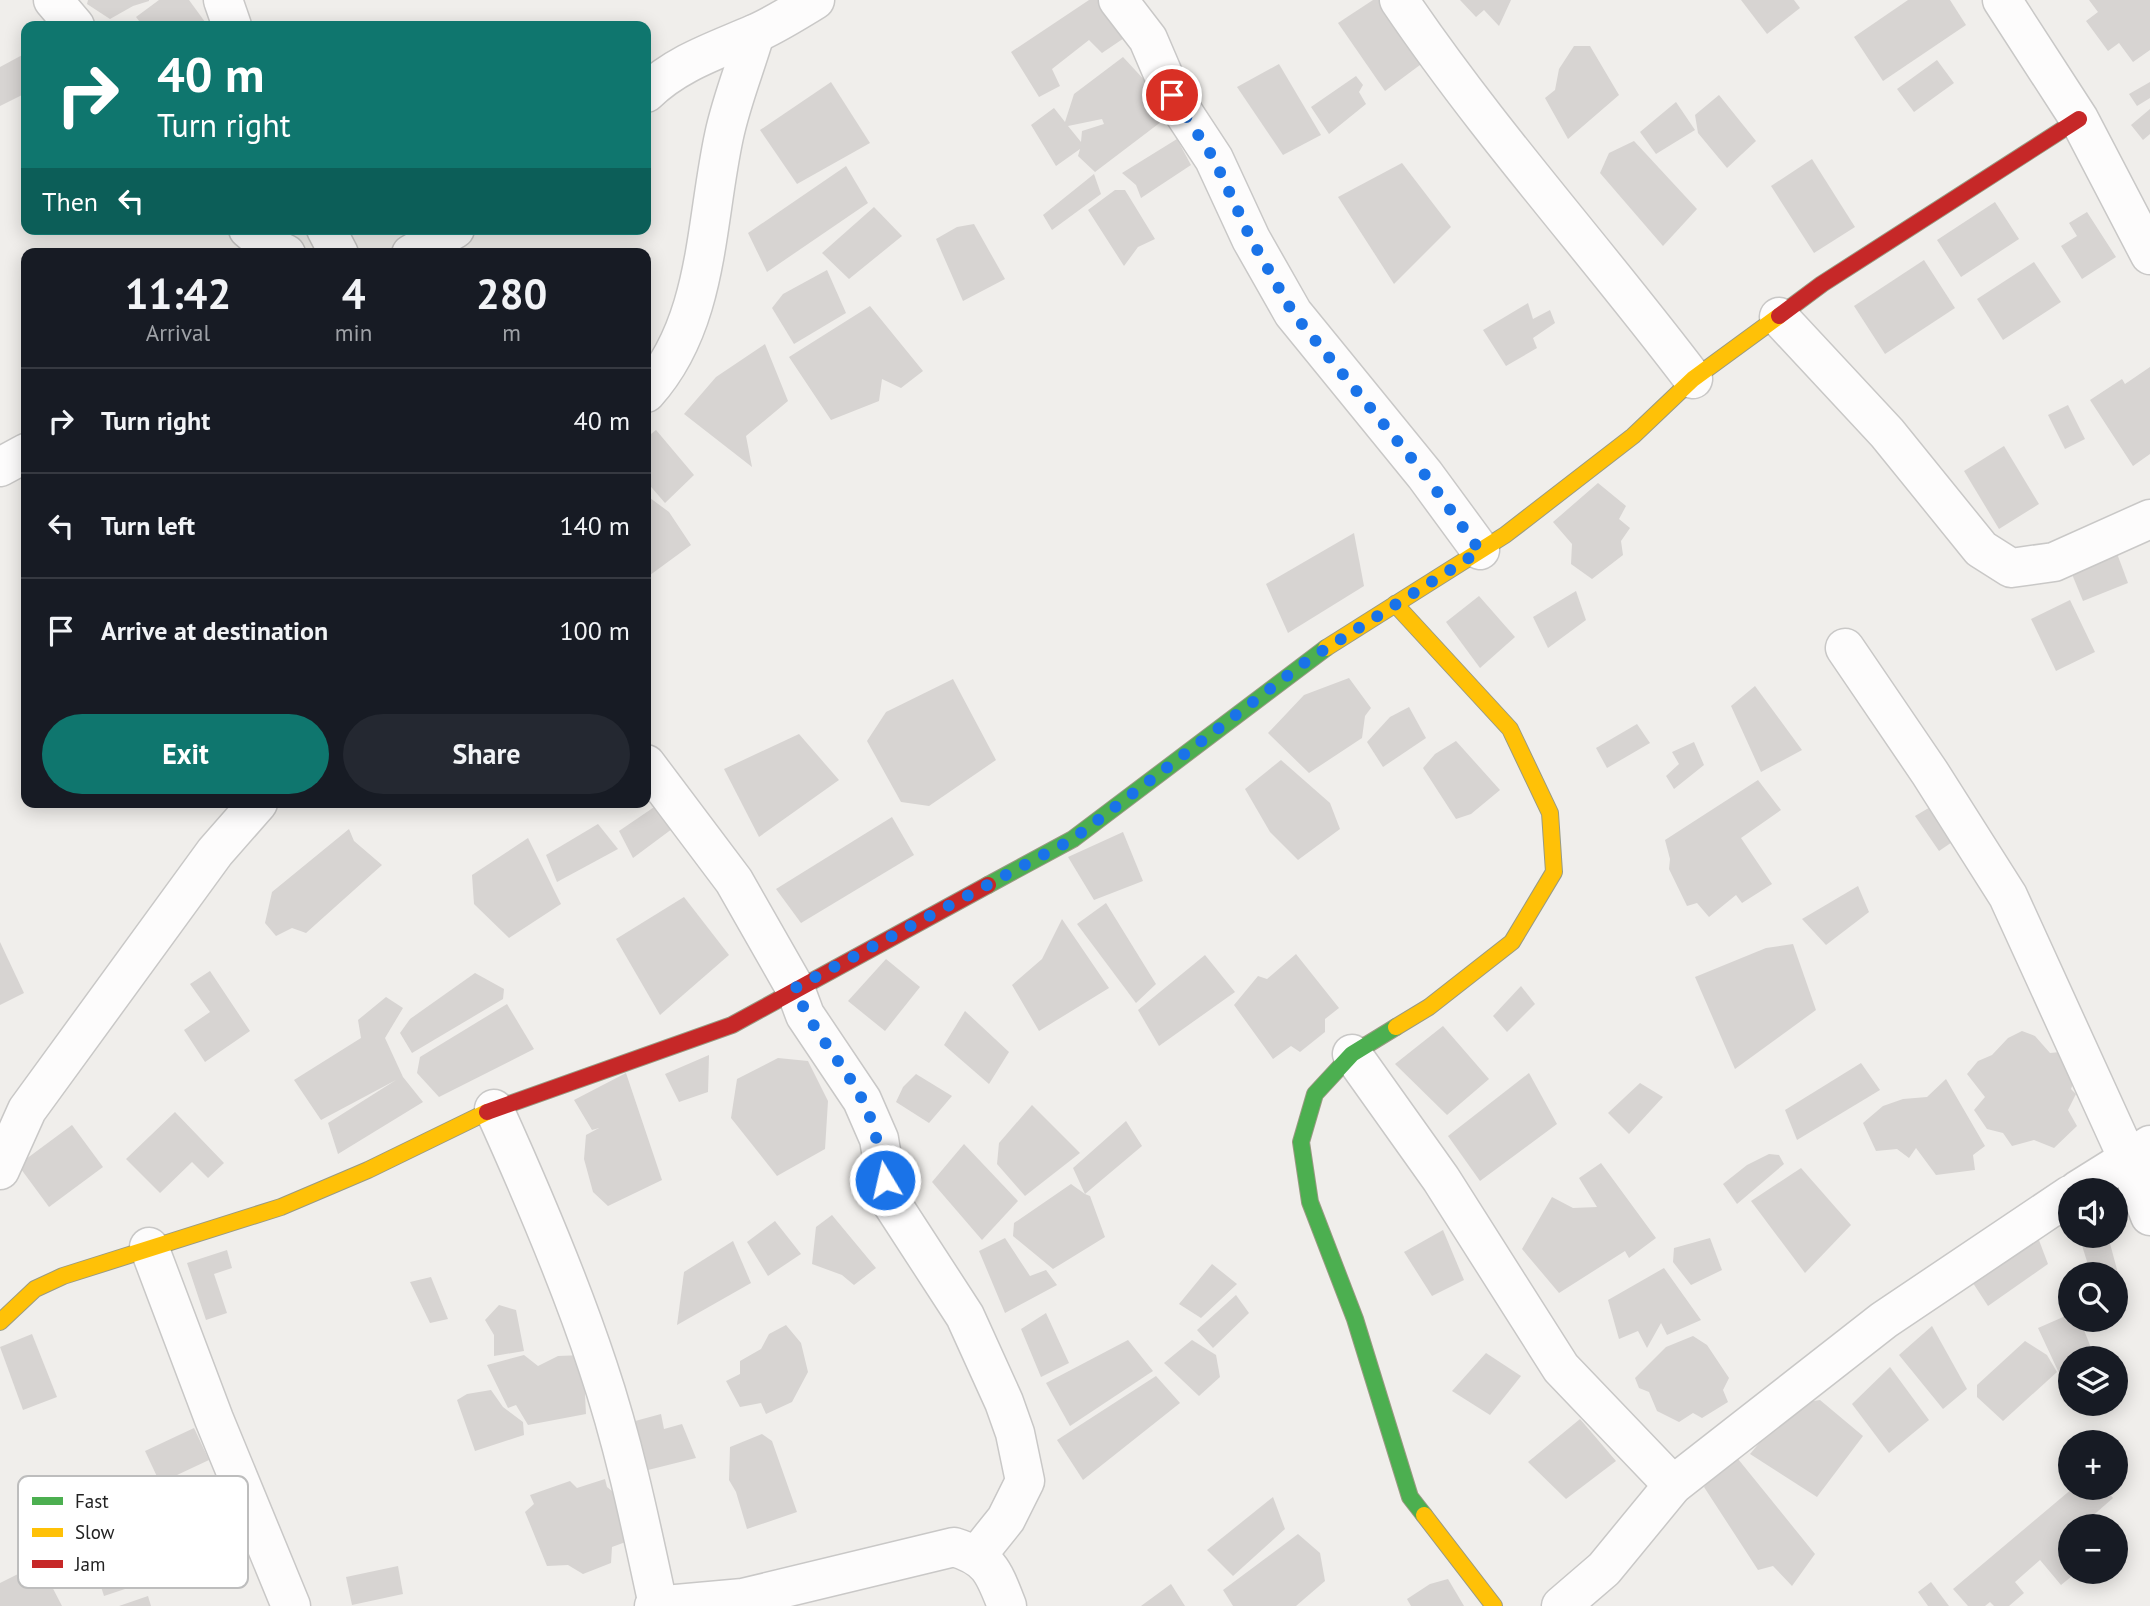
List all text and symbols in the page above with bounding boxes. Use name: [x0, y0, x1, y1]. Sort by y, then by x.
text: 40 m: [157, 42, 264, 106]
icon: right: [42, 49, 133, 140]
pin: [1142, 65, 1202, 125]
icon: arrive: [1153, 76, 1191, 114]
text: Turn right: [157, 104, 291, 146]
icon: left: [112, 182, 150, 220]
text: Then: [42, 185, 98, 218]
text: 11:42: [125, 266, 231, 321]
text: 4: [342, 266, 365, 321]
text: 280: [476, 266, 547, 321]
text: Arrival: [146, 318, 210, 347]
text: min: [335, 318, 372, 347]
text: m: [502, 318, 521, 347]
icon: right: [42, 402, 80, 440]
text: Turn right: [101, 404, 210, 437]
text: 40 m: [574, 404, 630, 437]
icon: left: [42, 507, 80, 545]
text: Turn left: [101, 509, 195, 542]
text: 140 m: [559, 509, 630, 542]
icon: arrive: [42, 612, 80, 650]
text: Arrive at destination: [101, 614, 328, 647]
text: 100 m: [559, 614, 630, 647]
button: Exit: [42, 714, 329, 794]
button: Share: [343, 714, 630, 794]
position arrow: [848, 1143, 922, 1217]
map controls: [2058, 1178, 2128, 1584]
button: sound: [2058, 1178, 2128, 1248]
button: search: [2058, 1262, 2128, 1332]
button: layers: [2058, 1346, 2128, 1416]
button: +: [2058, 1430, 2128, 1500]
legend: [18, 1476, 248, 1588]
text: Fast: [75, 1489, 109, 1513]
button: −: [2058, 1514, 2128, 1584]
text: Slow: [75, 1520, 115, 1544]
text: Jam: [74, 1552, 105, 1576]

